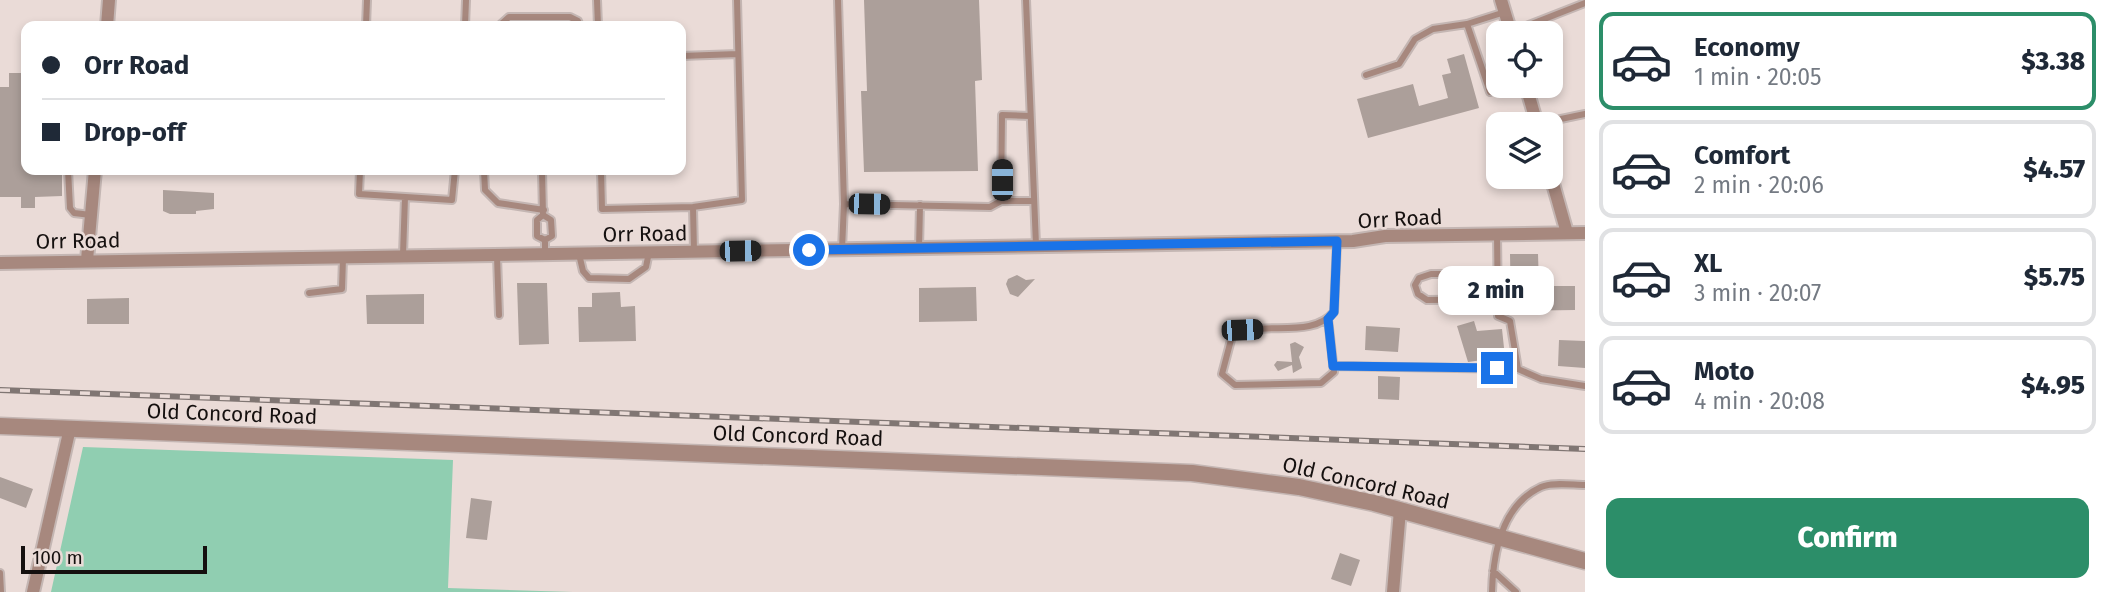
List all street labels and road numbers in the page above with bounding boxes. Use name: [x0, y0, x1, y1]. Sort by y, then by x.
street label: Orr Road: [1357, 204, 1443, 234]
street label: Orr Road: [602, 220, 688, 248]
street label: Orr Road: [35, 227, 121, 255]
street label: Old Concord Road: [146, 398, 318, 430]
street label: Old Concord Road: [712, 420, 884, 452]
street label: Old Concord Road: [1280, 451, 1452, 515]

